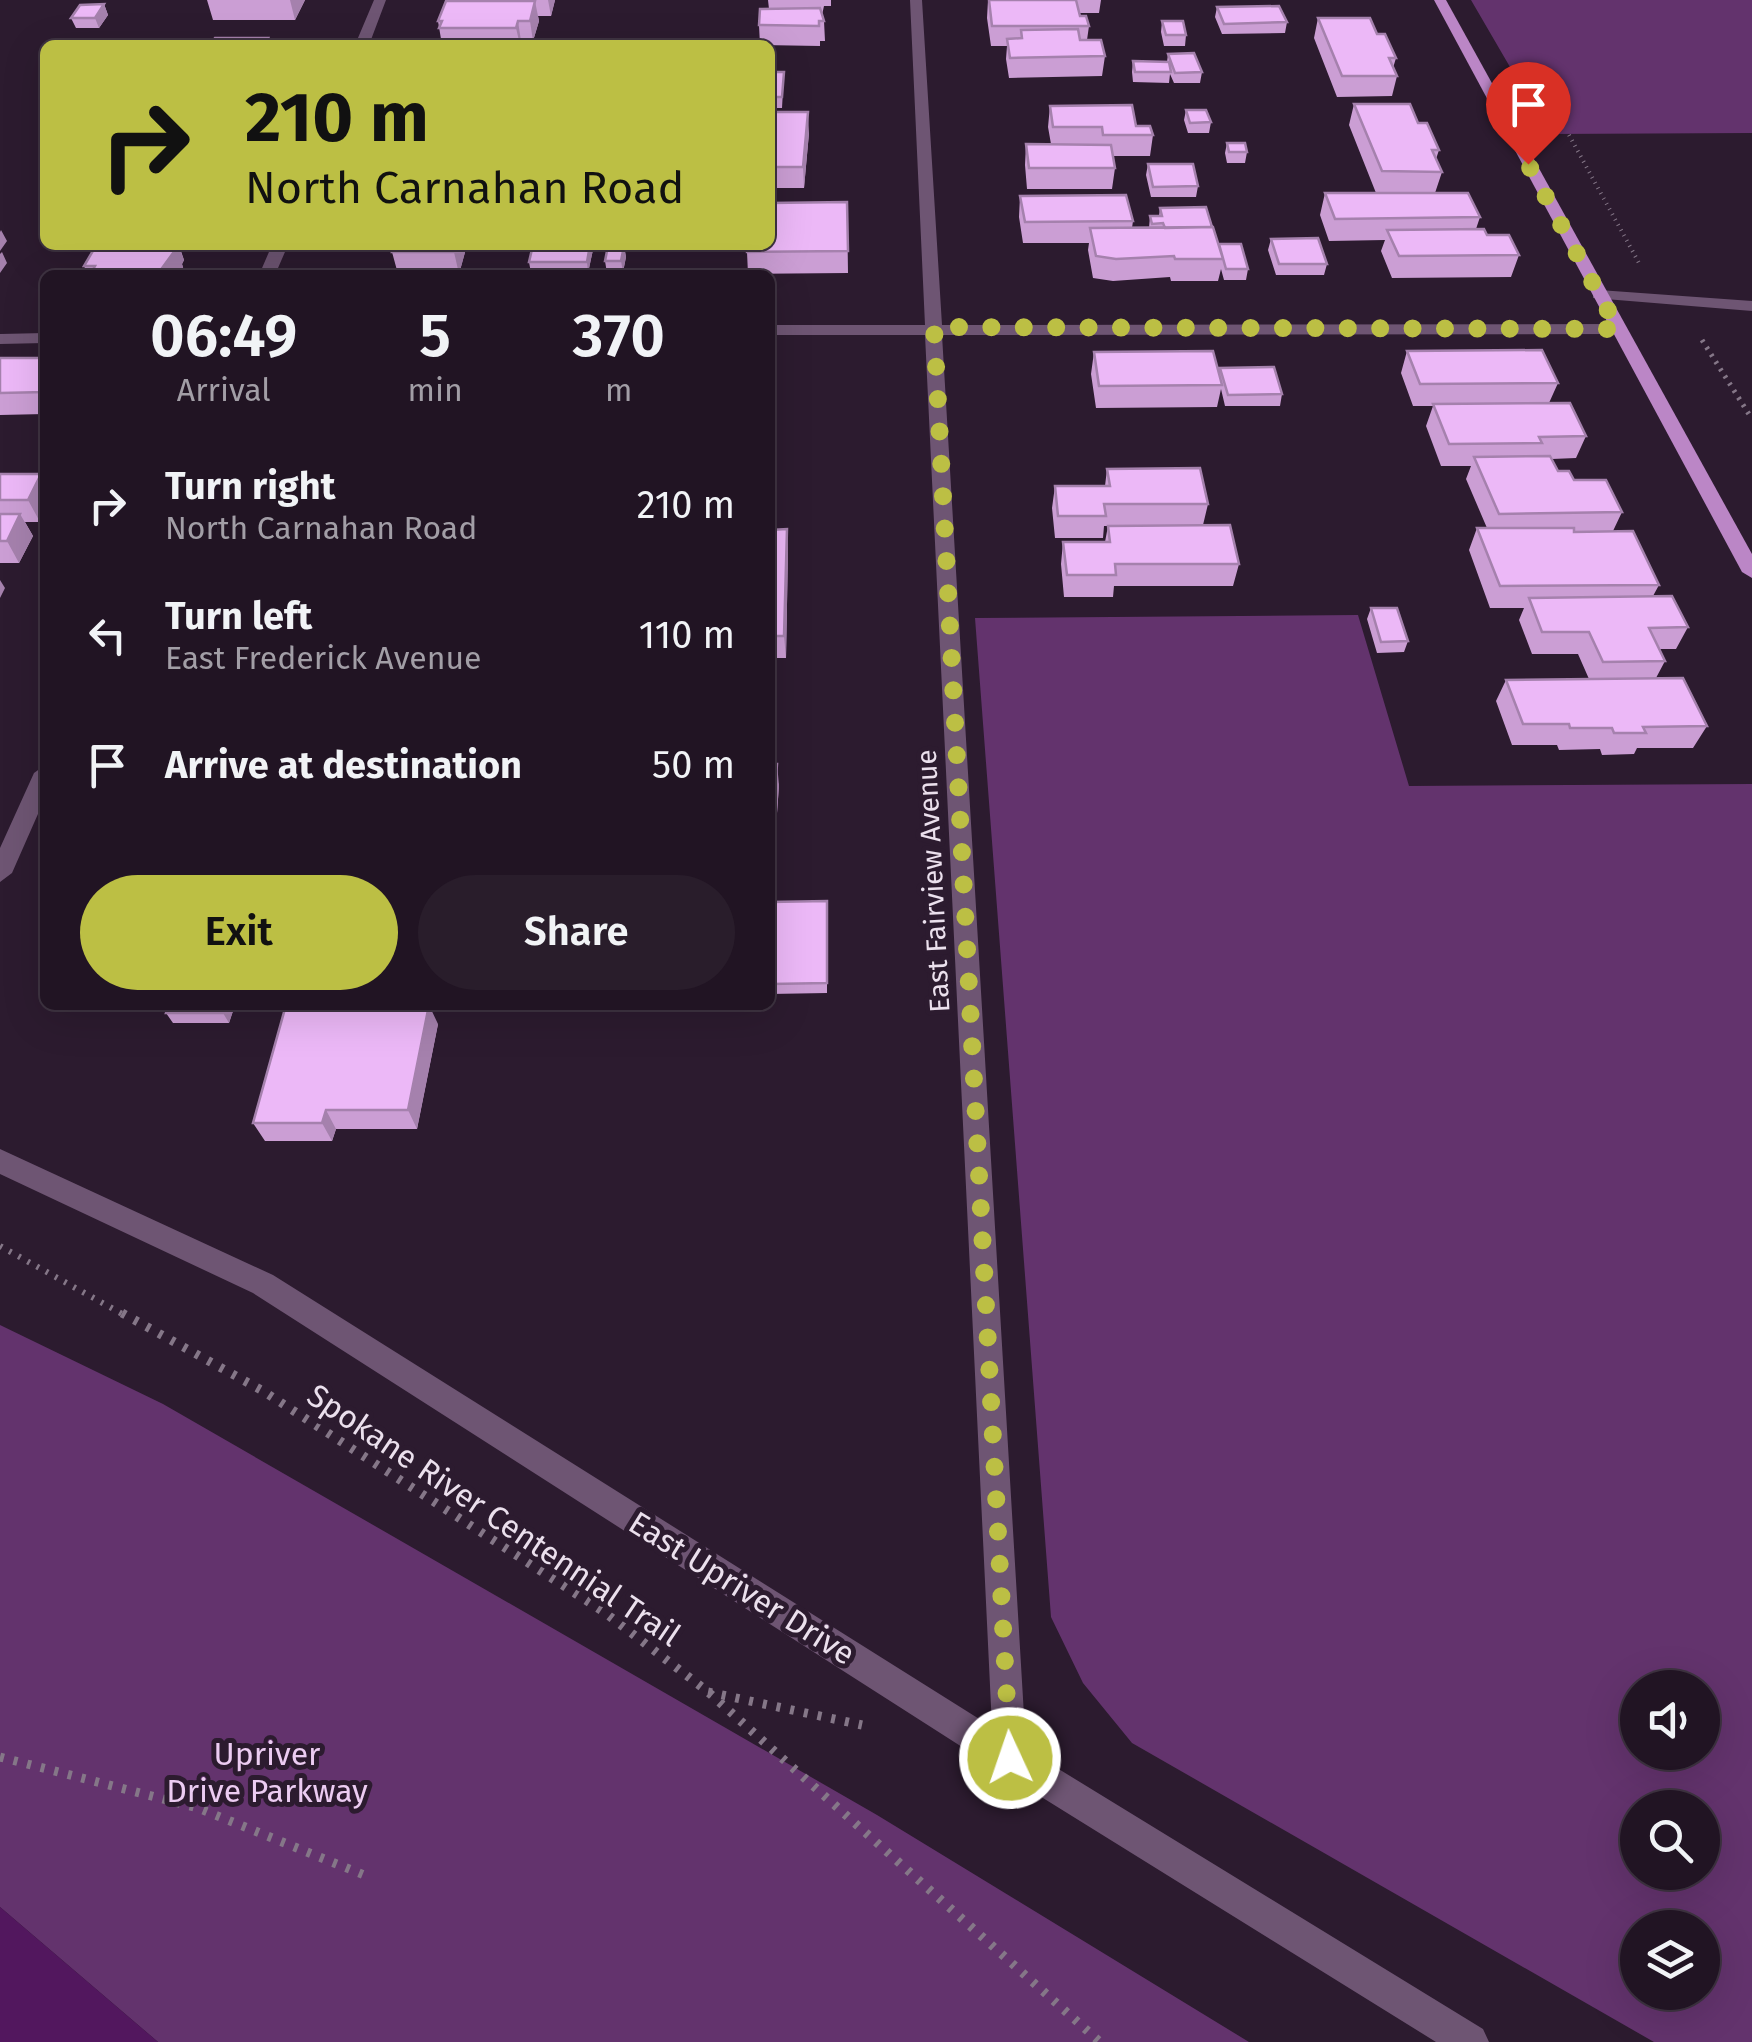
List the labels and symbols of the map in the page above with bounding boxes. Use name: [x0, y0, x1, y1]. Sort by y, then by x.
pin: [1486, 62, 1571, 165]
street label: East Fairview Avenue: [910, 749, 956, 1013]
street label: Spokane River Centennial Trail: [300, 1376, 688, 1654]
street label: East Upriver Drive: [622, 1503, 862, 1673]
position arrow: [958, 1706, 1062, 1810]
park label: Upriver Drive Parkway: [166, 1735, 368, 1810]

